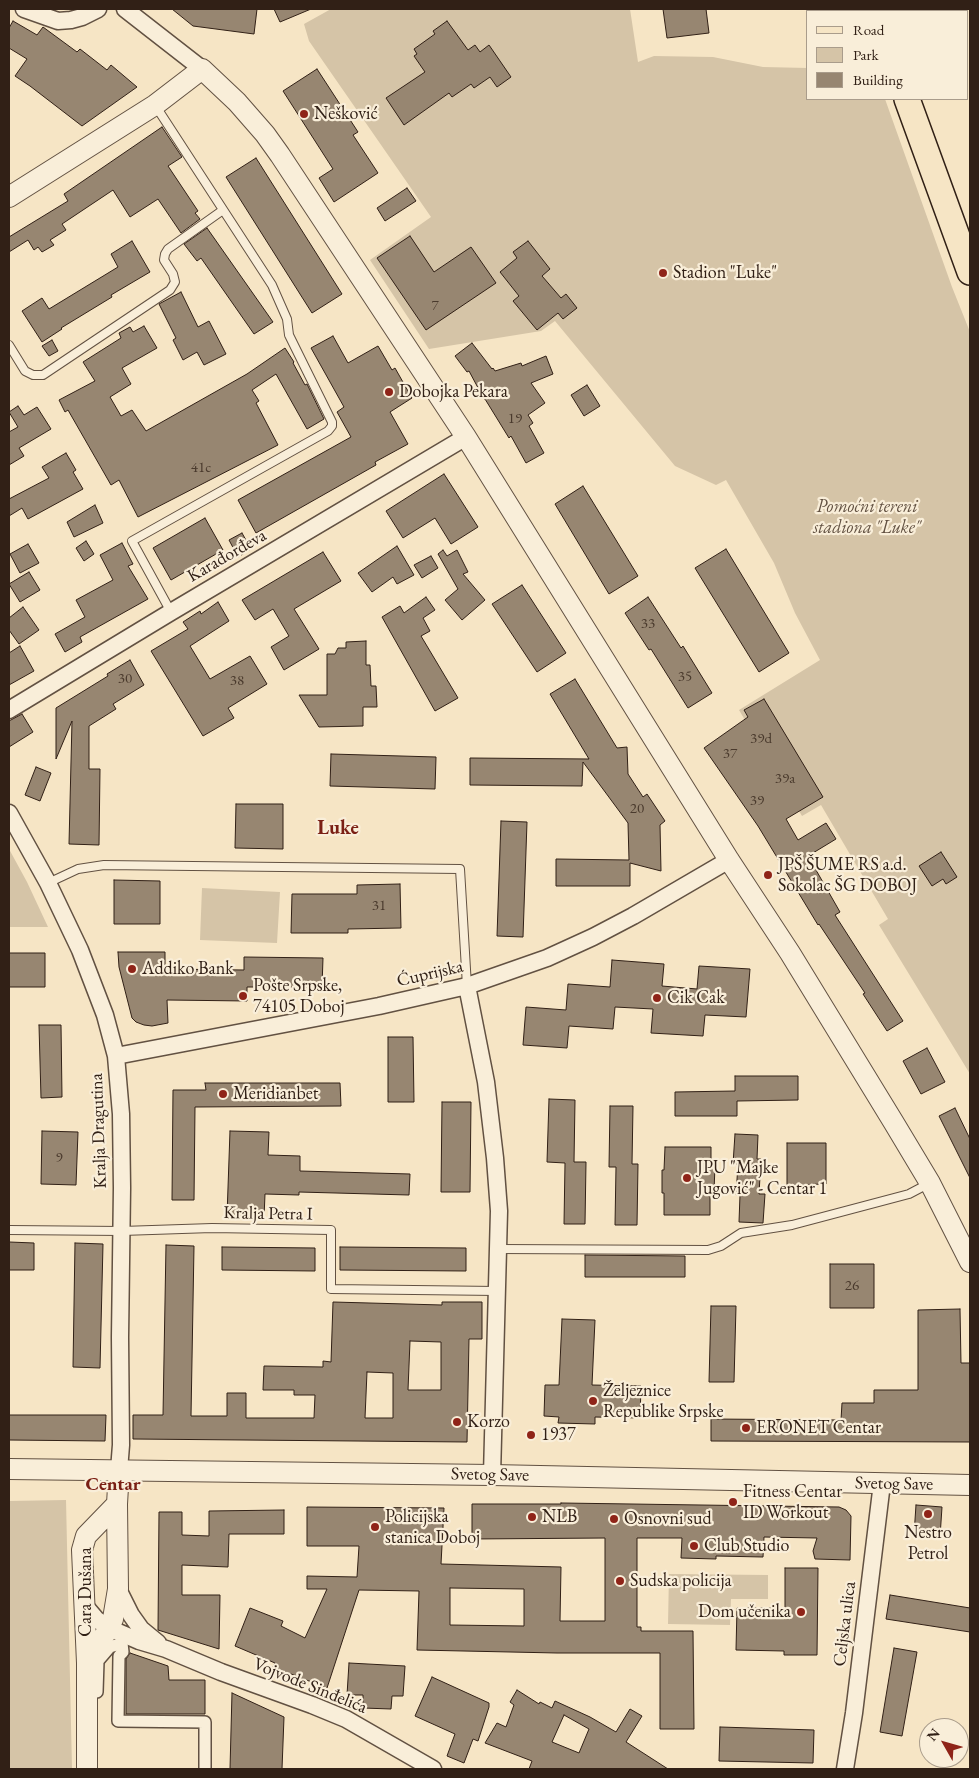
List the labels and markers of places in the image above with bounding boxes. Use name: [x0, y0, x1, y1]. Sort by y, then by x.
place label: Nešković: [314, 103, 378, 125]
marker: Nešković: [298, 108, 310, 120]
place label: Stadion "Luke": [673, 262, 777, 284]
marker: Stadion "Luke": [657, 267, 669, 279]
place label: Dobojka Pekara: [399, 381, 508, 403]
marker: Dobojka Pekara: [383, 386, 395, 398]
place label: JPŠ ŠUME RS a.d. Sokolac ŠG DOBOJ: [778, 854, 917, 896]
marker: JPŠ ŠUME RS a.d. Sokolac ŠG DOBOJ: [762, 869, 774, 881]
place label: Addiko Bank: [142, 958, 234, 980]
marker: Addiko Bank: [126, 963, 138, 975]
place label: Pošte Srpske, 74105 Doboj: [253, 975, 345, 1018]
place label: Cik Cak: [667, 987, 725, 1009]
marker: Pošte Srpske, 74105 Doboj: [237, 990, 249, 1002]
marker: Cik Cak: [651, 992, 663, 1004]
place label: Meridianbet: [233, 1083, 318, 1105]
marker: Meridianbet: [217, 1088, 229, 1100]
place label: JPU "Majke Jugović" - Centar 1: [697, 1157, 827, 1200]
marker: JPU "Majke Jugović" - Centar 1: [681, 1172, 693, 1184]
place label: Željeznice Republike Srpske: [603, 1380, 723, 1422]
marker: Željeznice Republike Srpske: [587, 1395, 599, 1407]
place label: Korzo: [467, 1411, 510, 1433]
marker: Korzo: [451, 1416, 463, 1428]
place label: ERONET Centar: [756, 1417, 881, 1439]
marker: ERONET Centar: [740, 1422, 752, 1434]
place label: 1937: [541, 1424, 576, 1446]
marker: 1937: [525, 1429, 537, 1441]
place label: Fitness Centar ID Workout: [743, 1481, 842, 1524]
marker: Fitness Centar ID Workout: [727, 1496, 739, 1508]
place label: Policijska stanica Doboj: [385, 1506, 480, 1548]
place label: NLB: [542, 1506, 577, 1528]
place label: Osnovni sud: [624, 1508, 711, 1530]
marker: Nestro Petrol: [922, 1508, 934, 1520]
marker: NLB: [526, 1511, 538, 1523]
marker: Osnovni sud: [608, 1513, 620, 1525]
marker: Policijska stanica Doboj: [369, 1521, 381, 1533]
place label: Nestro Petrol: [904, 1522, 952, 1565]
place label: Club Studio: [704, 1535, 789, 1557]
marker: Club Studio: [688, 1540, 700, 1552]
place label: Sudska policija: [630, 1570, 732, 1592]
marker: Sudska policija: [614, 1575, 626, 1587]
place label: Dom učenika: [698, 1601, 791, 1623]
marker: Dom učenika: [795, 1606, 807, 1618]

